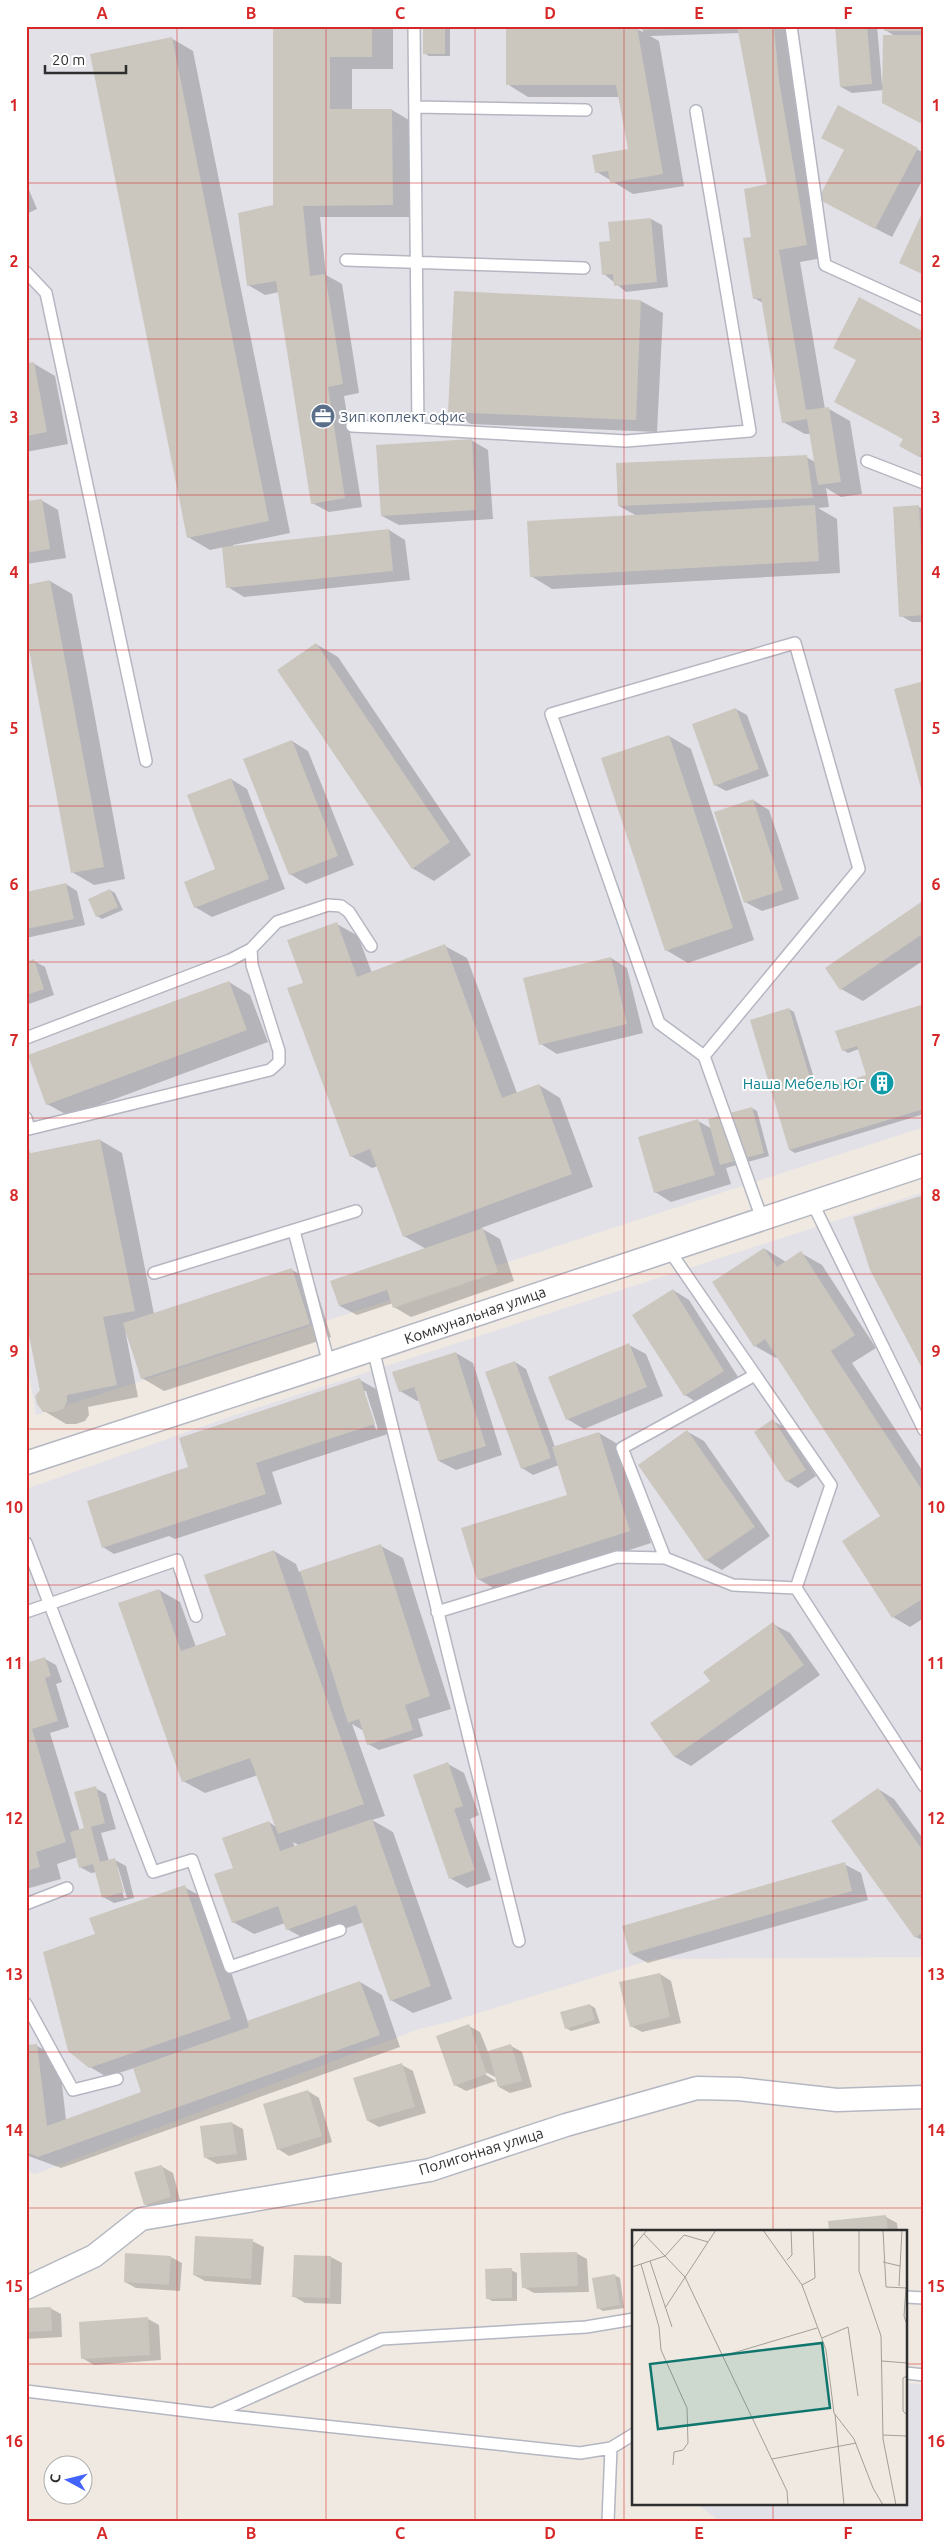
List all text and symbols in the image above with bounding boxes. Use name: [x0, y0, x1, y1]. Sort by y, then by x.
text: A: [96, 4, 108, 22]
text: B: [246, 4, 256, 22]
text: C: [395, 4, 405, 22]
text: D: [544, 4, 556, 22]
text: E: [694, 4, 704, 22]
text: F: [844, 4, 853, 22]
scale bar: [45, 42, 126, 74]
text: 20 m: [52, 51, 85, 68]
text: 1: [9, 96, 19, 114]
text: 1: [931, 96, 941, 114]
text: 2: [9, 252, 19, 270]
text: 2: [931, 252, 941, 270]
office icon: Зип коплект офис: [310, 403, 336, 429]
text: 3: [9, 408, 19, 426]
place label: Зип коплект офис: [340, 408, 465, 425]
text: 3: [931, 408, 941, 426]
text: 4: [9, 563, 19, 581]
text: 4: [931, 563, 941, 581]
text: 5: [9, 719, 19, 737]
text: 5: [931, 719, 941, 737]
text: 6: [9, 875, 19, 893]
text: 6: [931, 875, 941, 893]
text: 7: [9, 1031, 19, 1049]
text: 7: [931, 1031, 941, 1049]
building icon: Наша Мебель Юг: [869, 1070, 895, 1096]
place label: Наша Мебель Юг: [743, 1075, 864, 1092]
text: 8: [9, 1186, 19, 1204]
text: 8: [931, 1186, 941, 1204]
street label: Коммунальная улица: [402, 1283, 548, 1347]
text: 9: [9, 1342, 19, 1360]
text: 9: [931, 1342, 941, 1360]
text: 10: [5, 1498, 23, 1516]
text: 10: [927, 1498, 945, 1516]
text: 11: [5, 1654, 23, 1672]
text: 11: [927, 1654, 945, 1672]
text: 12: [5, 1809, 23, 1827]
text: 12: [927, 1809, 945, 1827]
text: 13: [5, 1965, 23, 1983]
text: 13: [927, 1965, 945, 1983]
text: 14: [5, 2121, 23, 2139]
text: 14: [927, 2121, 945, 2139]
street label: Полигонная улица: [417, 2124, 545, 2178]
inset map: [632, 2230, 908, 2504]
text: 15: [5, 2277, 23, 2295]
text: 15: [927, 2277, 945, 2295]
text: 16: [5, 2432, 23, 2450]
text: 16: [927, 2432, 945, 2450]
north arrow: [42, 2454, 92, 2504]
text: С: [47, 2473, 64, 2484]
text: A: [96, 2524, 108, 2542]
text: B: [246, 2524, 256, 2542]
text: C: [395, 2524, 405, 2542]
text: D: [544, 2524, 556, 2542]
text: E: [694, 2524, 704, 2542]
text: F: [844, 2524, 853, 2542]

